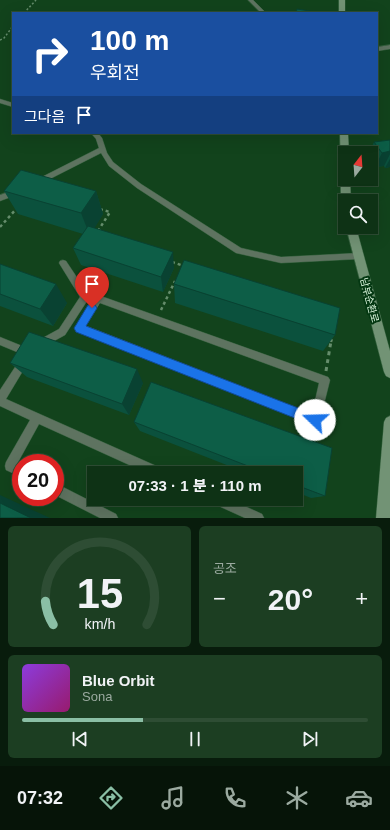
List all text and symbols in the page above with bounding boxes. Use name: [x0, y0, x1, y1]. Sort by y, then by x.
text: 100 m: [90, 25, 169, 56]
icon: right: [24, 28, 76, 80]
text: 우회전: [90, 63, 140, 83]
icon: arrive: [73, 104, 95, 126]
text: 그다음: [24, 108, 65, 125]
north arrow: [338, 146, 378, 186]
map controls: [338, 146, 378, 234]
button: search: [338, 194, 378, 234]
pin: [75, 267, 109, 308]
icon: arrive: [81, 273, 103, 295]
street label: 남부순환로: [358, 276, 381, 324]
position arrow: [294, 399, 336, 441]
speed limit sign: 20: [12, 454, 64, 506]
text: 07:33 · 1 분 · 110 m: [128, 477, 262, 494]
text: 공조: [213, 561, 237, 576]
text: 15: [76, 569, 123, 616]
text: 20°: [268, 583, 313, 616]
text: −: [213, 586, 226, 611]
text: +: [355, 586, 368, 611]
text: km/h: [84, 615, 115, 631]
text: Blue Orbit: [82, 672, 155, 689]
text: Sona: [82, 689, 112, 704]
icon: previous: [69, 728, 91, 750]
icon: pause: [184, 728, 206, 750]
icon: next: [299, 728, 321, 750]
icon: directions: [97, 784, 125, 812]
icon: music: [159, 784, 187, 812]
icon: phone: [221, 784, 249, 812]
icon: climate: [283, 784, 311, 812]
icon: car: [345, 784, 373, 812]
text: 07:32: [17, 788, 63, 808]

